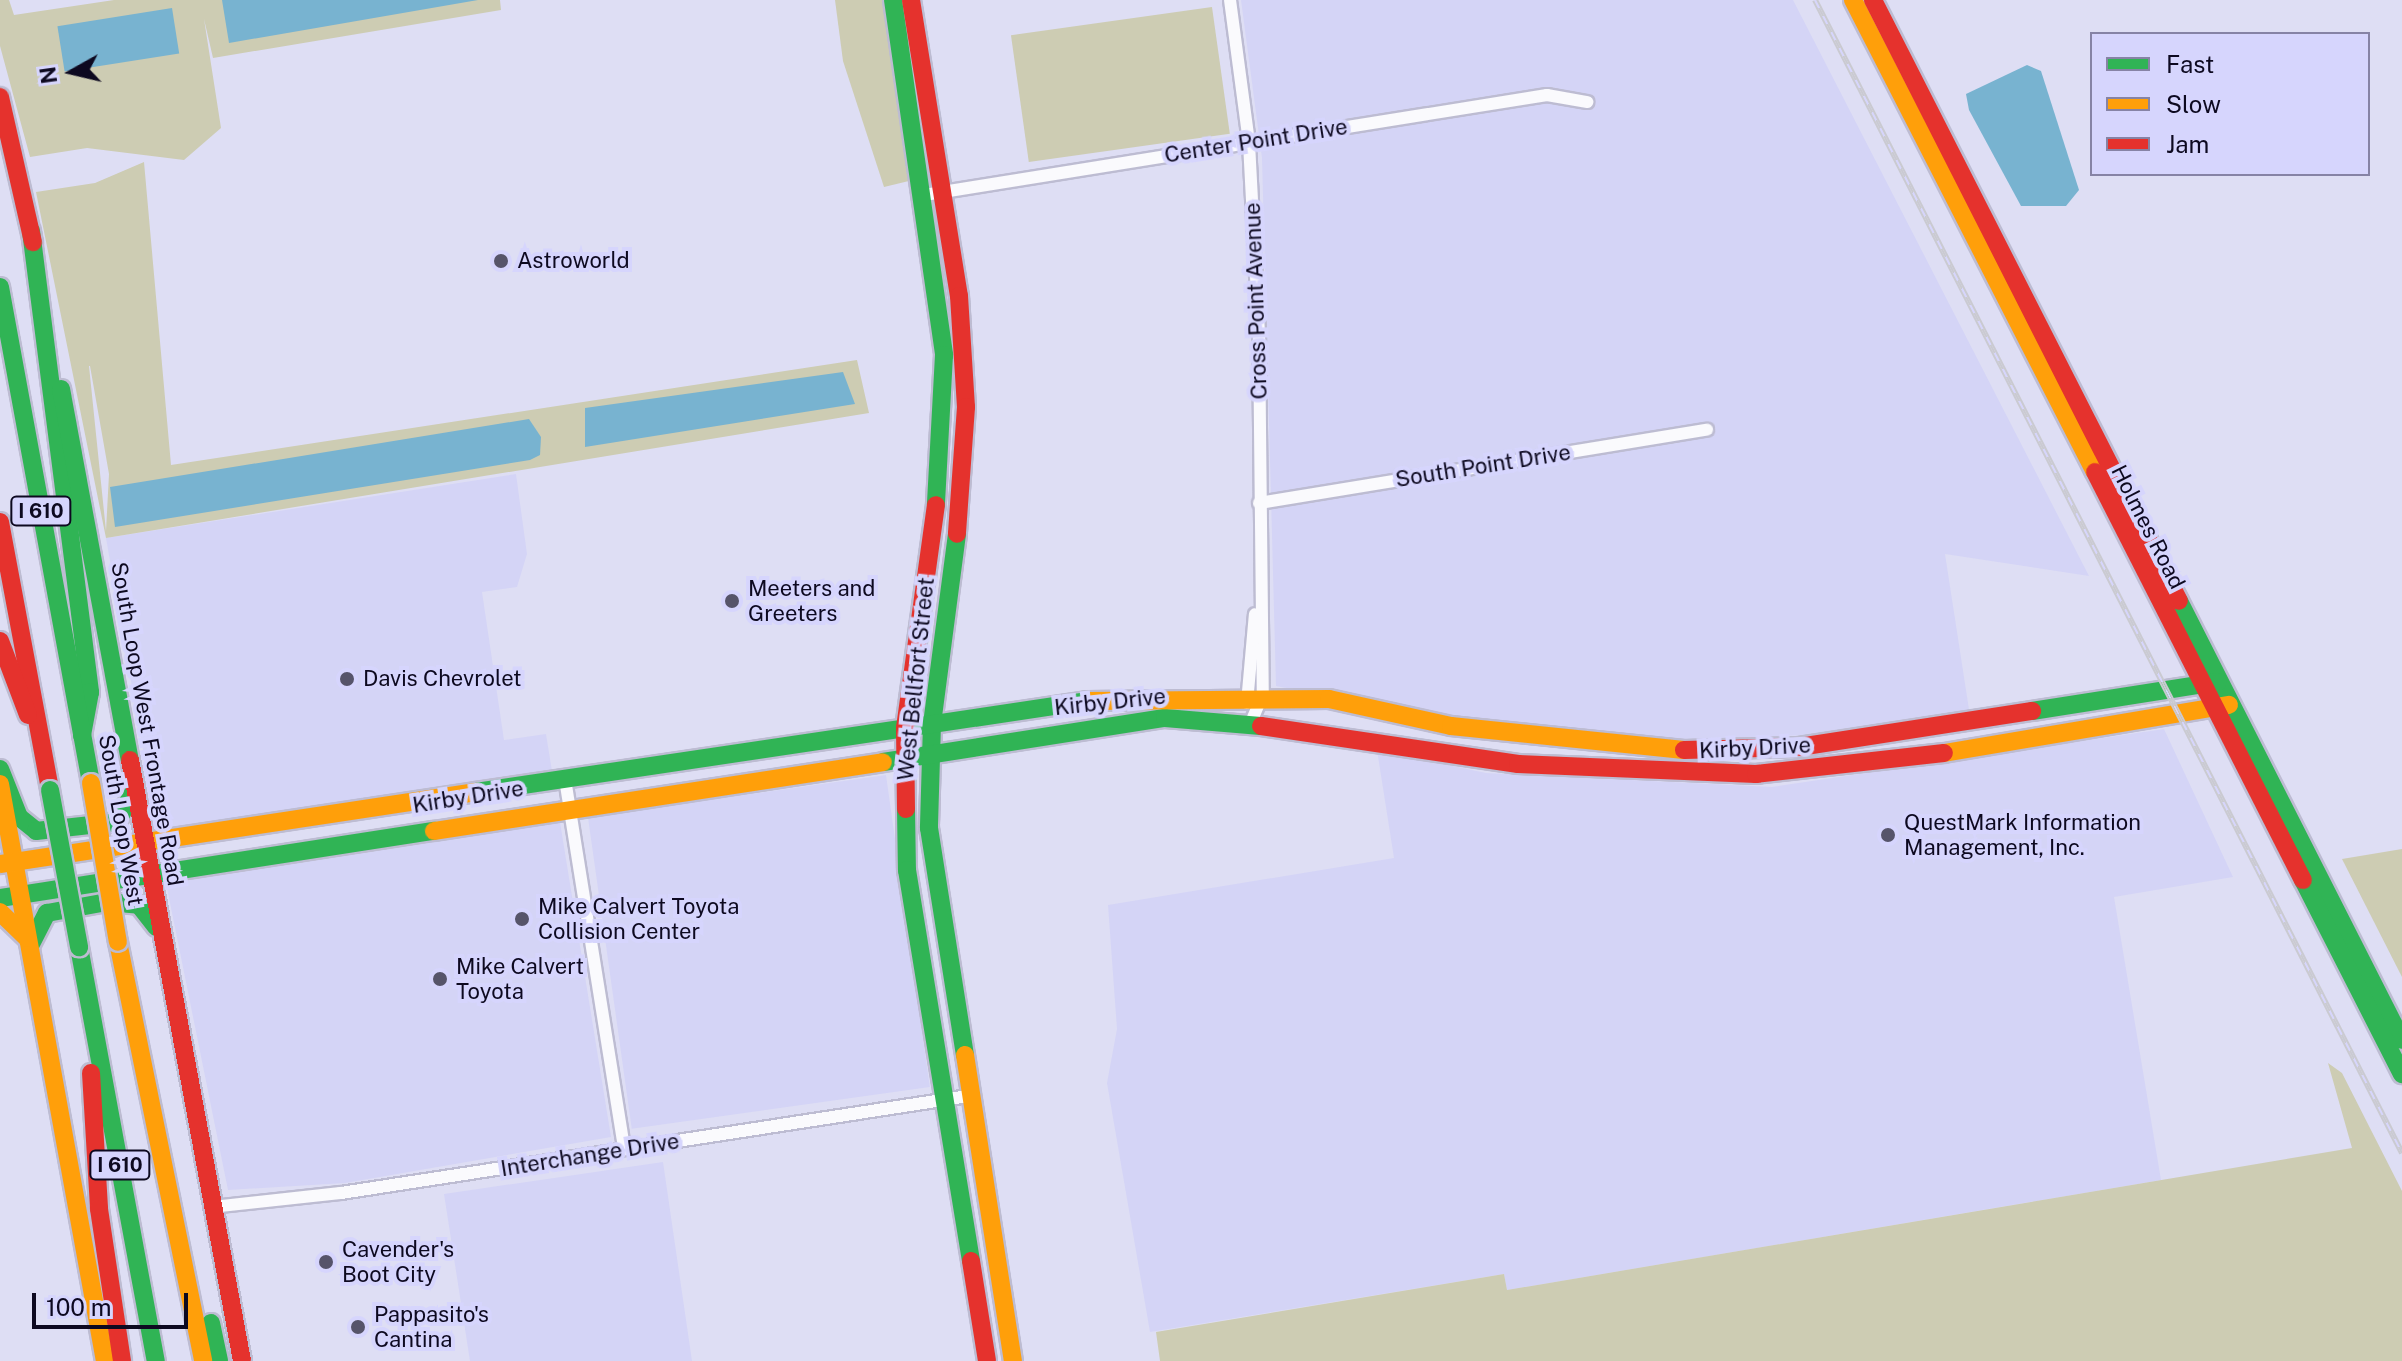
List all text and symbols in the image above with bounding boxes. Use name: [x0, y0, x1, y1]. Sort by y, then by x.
north arrow: [32, 32, 112, 112]
legend: [2090, 32, 2370, 176]
text: Fast: [2166, 50, 2214, 78]
text: N: [34, 65, 62, 86]
text: Slow: [2166, 90, 2221, 118]
street label: Center Point Drive: [1163, 113, 1349, 169]
text: Jam: [2166, 130, 2209, 158]
street label: Cross Point Avenue: [1239, 202, 1273, 400]
place label: Astroworld: [517, 248, 630, 274]
marker: Astroworld: [492, 252, 510, 270]
street label: South Point Drive: [1393, 439, 1573, 493]
street label: Holmes Road: [2105, 461, 2191, 593]
road number: I 610: [9, 495, 73, 527]
street label: South Loop West Frontage Road: [105, 560, 189, 888]
place label: Meeters and Greeters: [748, 575, 875, 626]
street label: West Bellfort Street: [892, 576, 940, 782]
marker: Meeters and Greeters: [723, 592, 741, 610]
place label: Davis Chevrolet: [363, 666, 522, 692]
marker: Davis Chevrolet: [338, 670, 356, 688]
street label: Kirby Drive: [1053, 683, 1167, 721]
street label: South Loop West: [93, 732, 149, 908]
street label: Kirby Drive: [1698, 732, 1812, 764]
street label: Kirby Drive: [411, 775, 525, 819]
place label: QuestMark Information Management, Inc.: [1904, 809, 2141, 860]
marker: QuestMark Information Management, Inc.: [1879, 826, 1897, 844]
place label: Mike Calvert Toyota Collision Center: [538, 893, 740, 944]
marker: Mike Calvert Toyota Collision Center: [513, 910, 531, 928]
place label: Mike Calvert Toyota: [456, 953, 584, 1004]
marker: Mike Calvert Toyota: [431, 970, 449, 988]
street label: Interchange Drive: [499, 1128, 681, 1182]
road number: I 610: [88, 1149, 152, 1181]
place label: Cavender's Boot City: [342, 1236, 454, 1288]
marker: Cavender's Boot City: [317, 1253, 335, 1271]
scale bar: [36, 1277, 192, 1327]
text: 100 m: [46, 1293, 112, 1321]
place label: Pappasito's Cantina: [374, 1301, 489, 1352]
marker: Pappasito's Cantina: [349, 1318, 367, 1336]

